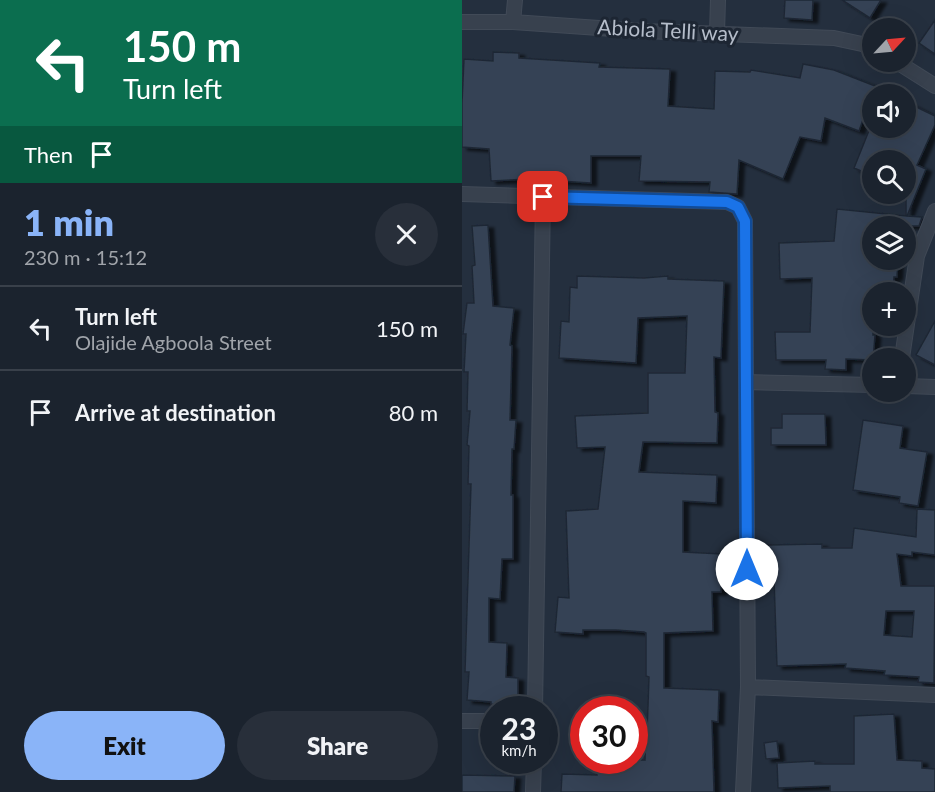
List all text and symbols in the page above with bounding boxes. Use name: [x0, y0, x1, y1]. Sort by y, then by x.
street label: Abiola Telli way: [597, 13, 739, 46]
north arrow: [862, 18, 916, 72]
map controls: [862, 18, 916, 402]
text: 150 m: [123, 21, 241, 71]
icon: left: [24, 24, 102, 102]
text: Turn left: [123, 72, 222, 105]
button: sound: [862, 84, 916, 138]
icon: arrive: [85, 138, 118, 171]
text: Then: [24, 141, 73, 168]
button: search: [862, 150, 916, 204]
pin: [517, 171, 568, 222]
icon: arrive: [526, 180, 559, 213]
text: 1 min: [24, 200, 114, 244]
button: close: [375, 203, 438, 266]
button: layers: [862, 216, 916, 270]
text: 230 m · 15:12: [24, 245, 147, 269]
button: +: [862, 282, 916, 336]
text: Turn left: [75, 303, 157, 330]
icon: left: [24, 312, 57, 345]
text: 150 m: [376, 315, 438, 342]
text: Olajide Agboola Street: [75, 330, 272, 354]
button: −: [862, 348, 916, 402]
icon: arrive: [24, 396, 57, 429]
text: Arrive at destination: [75, 399, 276, 426]
text: 80 m: [389, 399, 438, 426]
position arrow: [715, 537, 779, 601]
speed limit sign: 30: [570, 696, 648, 774]
text: 23: [502, 710, 536, 746]
button: Exit: [24, 711, 225, 780]
button: Share: [237, 711, 438, 780]
text: km/h: [501, 741, 537, 759]

